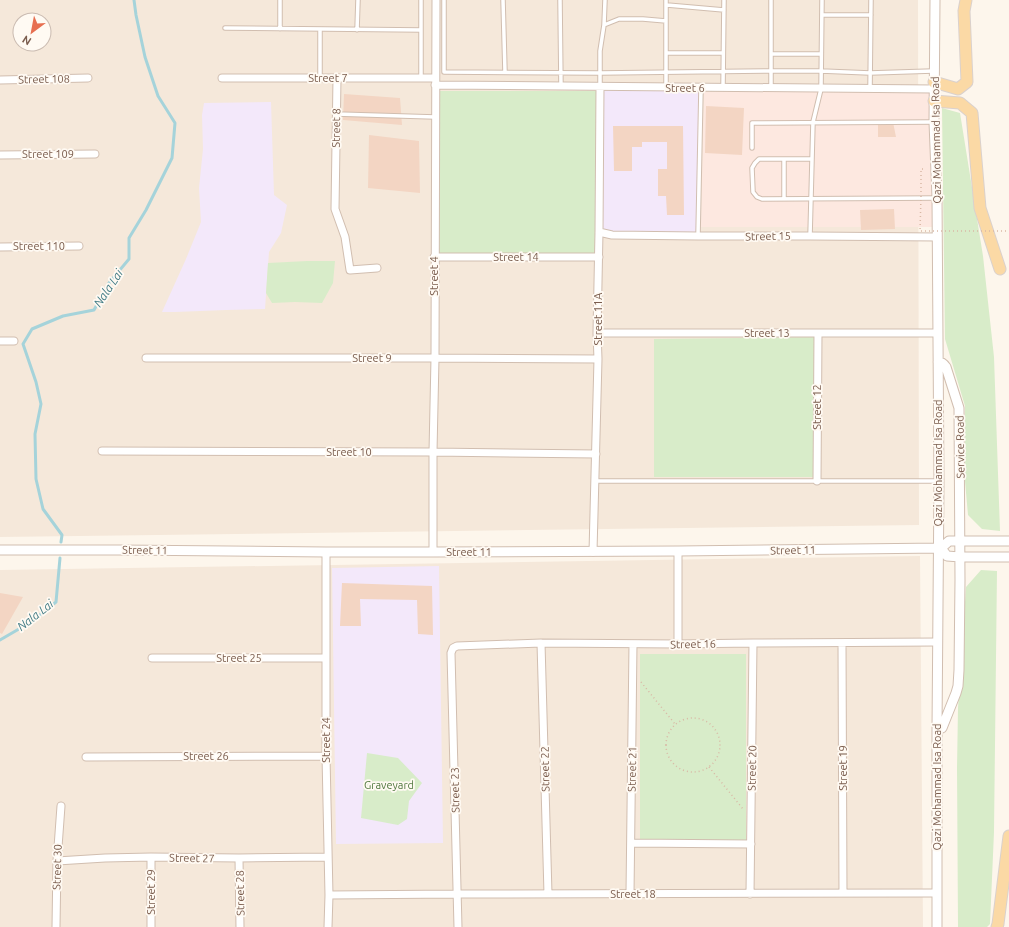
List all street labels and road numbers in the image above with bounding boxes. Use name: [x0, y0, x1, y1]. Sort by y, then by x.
street label: Street 7: [308, 72, 348, 84]
street label: Street 108: [18, 73, 70, 85]
street label: Qazi Mohammad Isa Road: [929, 76, 943, 204]
street label: Street 6: [665, 82, 705, 94]
street label: Street 8: [330, 108, 342, 148]
street label: Street 109: [22, 148, 74, 160]
street label: Street 15: [745, 230, 791, 242]
street label: Street 110: [13, 240, 65, 252]
street label: Street 14: [493, 251, 539, 263]
street label: Street 4: [428, 256, 440, 296]
street label: Street 11A: [592, 292, 604, 345]
street label: Street 13: [744, 327, 790, 339]
street label: Street 9: [352, 352, 392, 364]
street label: Street 12: [811, 384, 823, 430]
street label: Qazi Mohammad Isa Road: [932, 399, 944, 527]
street label: Service Road: [953, 415, 967, 479]
street label: Street 10: [326, 446, 372, 458]
street label: Street 11: [122, 544, 168, 556]
street label: Street 11: [770, 544, 816, 556]
street label: Street 11: [446, 546, 492, 558]
street label: Street 16: [670, 638, 716, 650]
street label: Street 25: [216, 652, 262, 664]
street label: Street 24: [320, 717, 332, 763]
street label: Qazi Mohammad Isa Road: [931, 723, 943, 851]
street label: Street 20: [746, 745, 758, 791]
street label: Street 19: [837, 745, 849, 791]
street label: Street 22: [539, 746, 551, 792]
street label: Street 21: [626, 746, 638, 792]
street label: Street 26: [183, 750, 229, 762]
street label: Street 23: [449, 767, 461, 813]
street label: Street 30: [50, 844, 64, 890]
street label: Street 27: [169, 852, 215, 864]
street label: Street 29: [145, 869, 157, 915]
street label: Street 28: [234, 870, 246, 916]
street label: Street 18: [610, 888, 656, 900]

